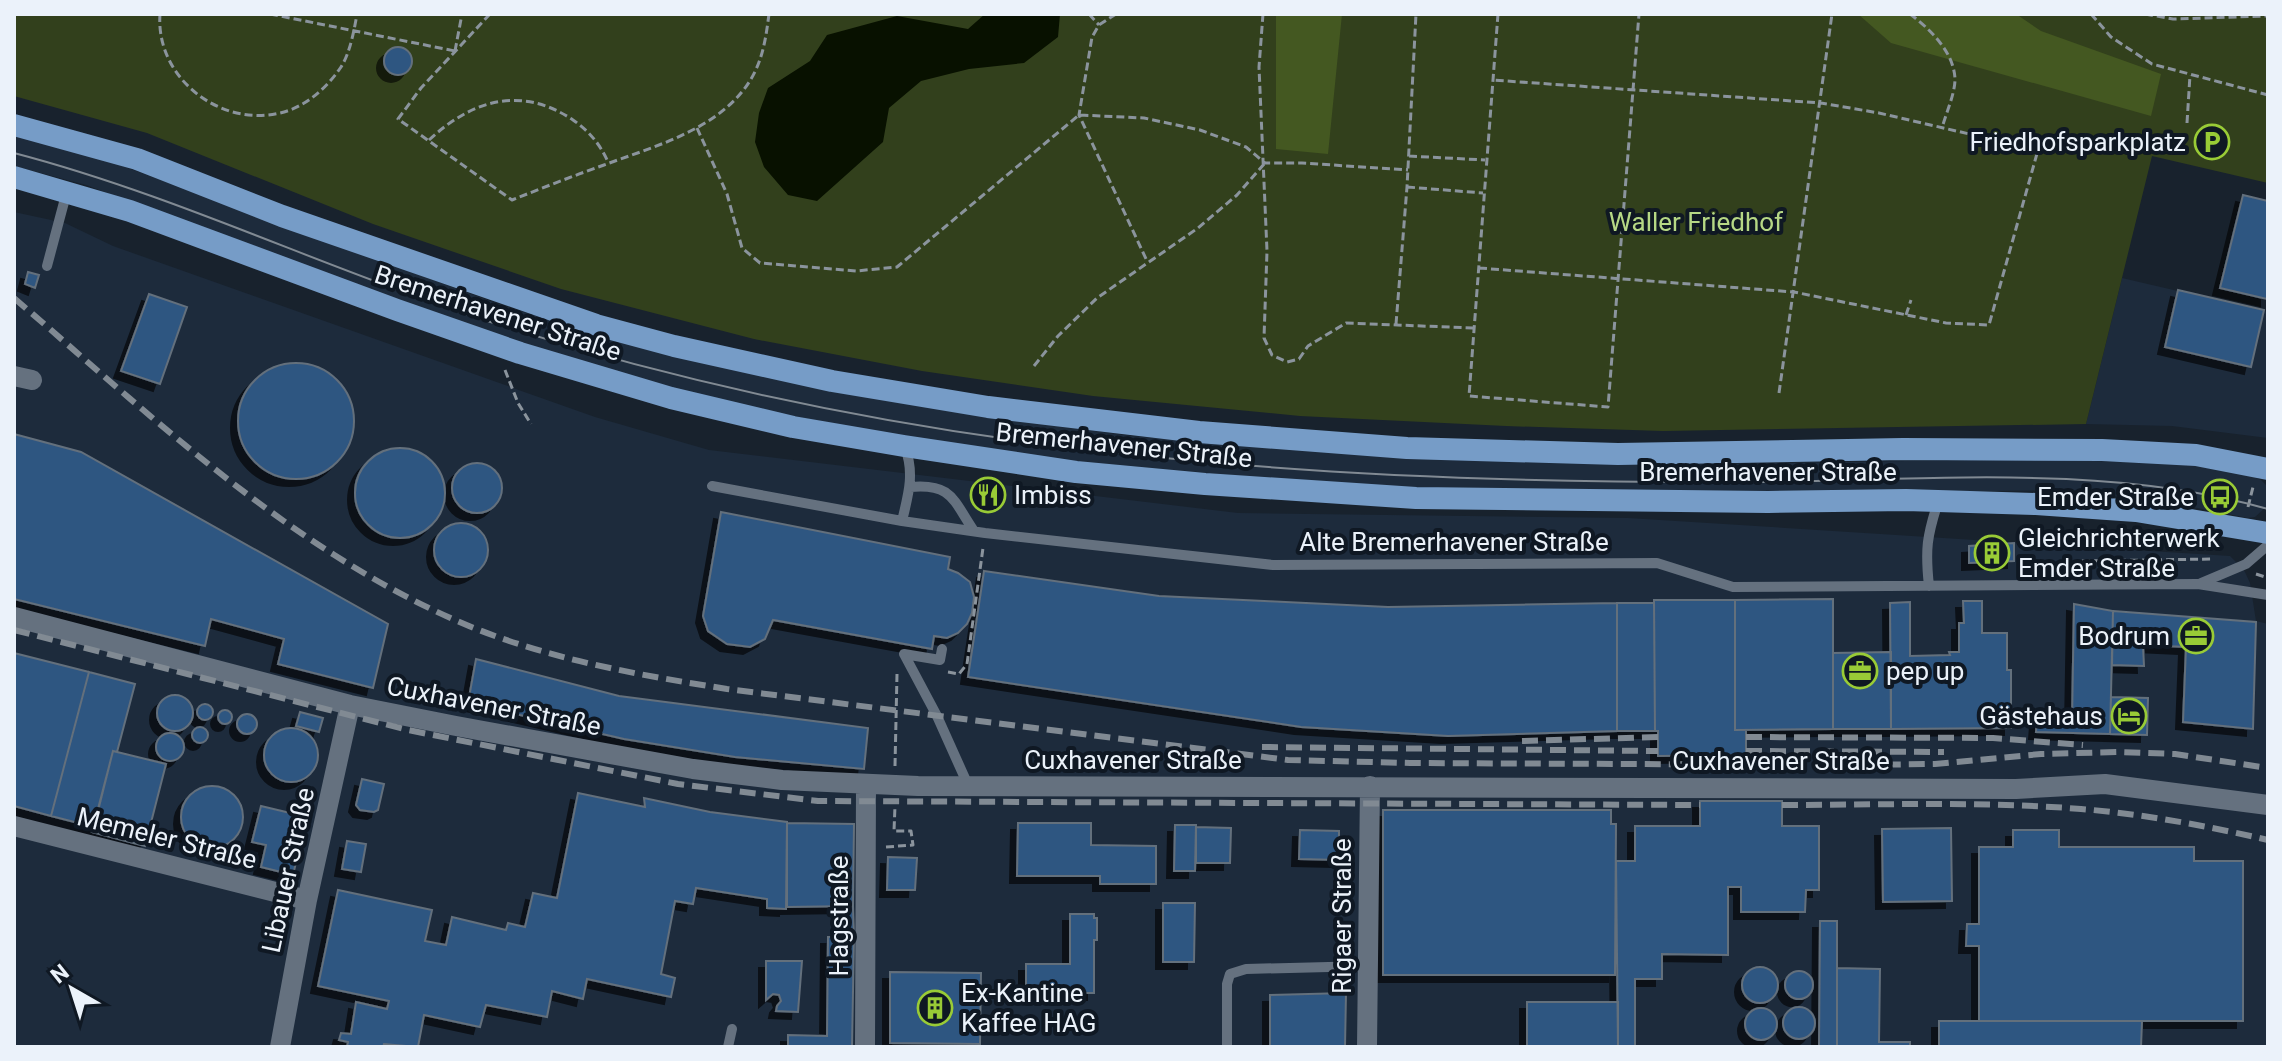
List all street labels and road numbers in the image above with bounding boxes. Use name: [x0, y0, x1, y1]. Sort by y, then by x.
street label: Bremerhavener Straße: [371, 259, 625, 367]
street label: Bremerhavener Straße: [994, 417, 1254, 473]
street label: Bremerhavener Straße: [1639, 457, 1897, 487]
street label: Alte Bremerhavener Straße: [1299, 527, 1609, 557]
street label: Cuxhavener Straße: [384, 671, 604, 741]
street label: Cuxhavener Straße: [1024, 745, 1242, 775]
street label: Cuxhavener Straße: [1672, 746, 1890, 776]
street label: Libauer Straße: [256, 785, 320, 955]
street label: Memeler Straße: [74, 801, 260, 875]
street label: Rigaer Straße: [1327, 838, 1357, 994]
street label: Hagstraße: [824, 856, 854, 976]

